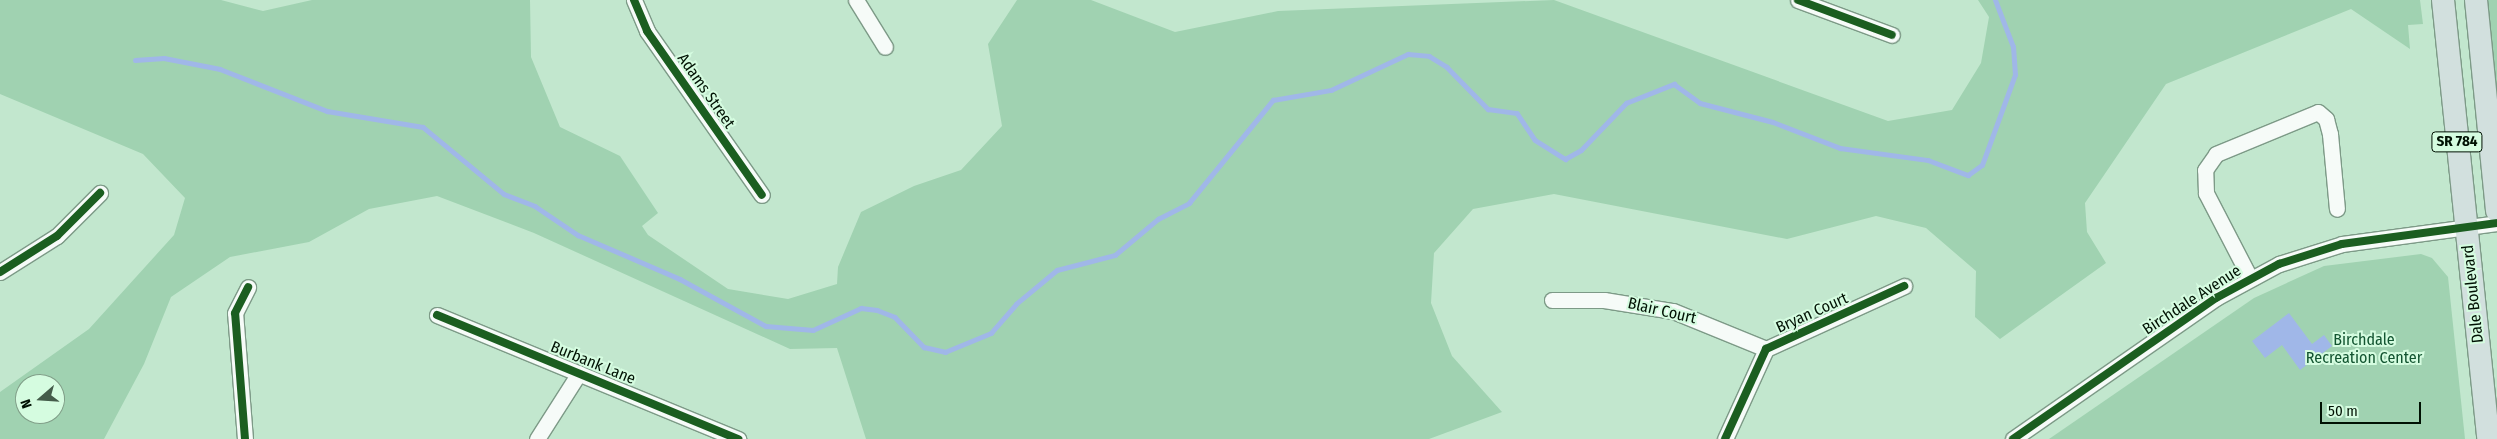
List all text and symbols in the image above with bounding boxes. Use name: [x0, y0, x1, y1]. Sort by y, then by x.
street label: Adams Street: [673, 50, 739, 132]
road number: SR 784: [2431, 130, 2483, 154]
street label: Dale Boulevard: [2458, 244, 2488, 344]
street label: Birchdale Avenue: [2139, 261, 2245, 339]
street label: Bryan Court: [1773, 289, 1851, 337]
street label: Blair Court: [1626, 294, 1698, 328]
park label: Birchdale Recreation Center: [2306, 330, 2422, 368]
street label: Burbank Lane: [548, 337, 638, 389]
north arrow: [15, 374, 65, 424]
scale bar: [2322, 392, 2423, 424]
text: N: [17, 397, 36, 410]
text: 50 m: [2328, 402, 2358, 420]

